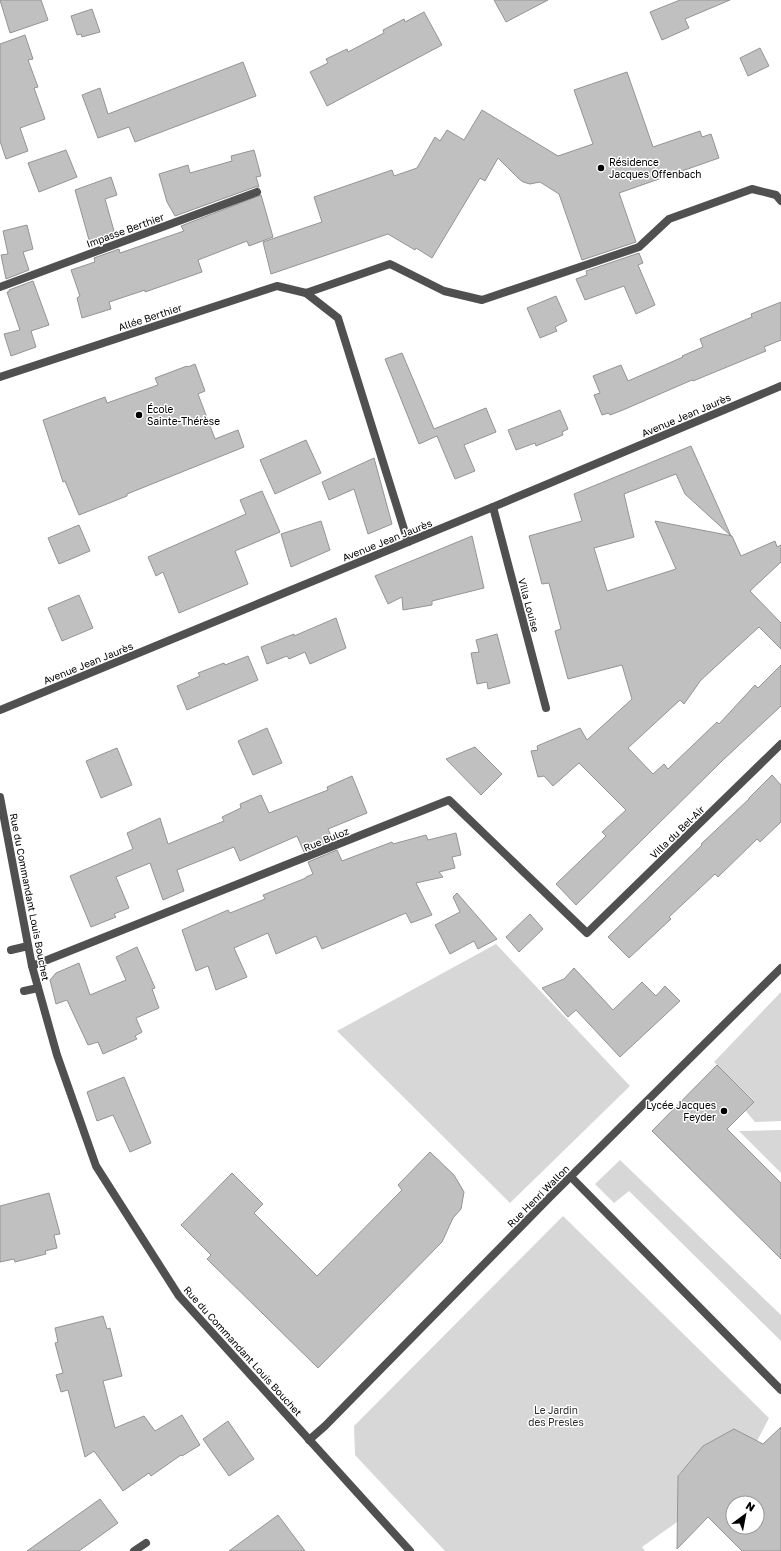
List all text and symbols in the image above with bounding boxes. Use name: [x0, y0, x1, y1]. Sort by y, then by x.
place label: Résidence Jacques Offenbach: [609, 156, 702, 180]
marker: Résidence Jacques Offenbach: [596, 163, 606, 173]
street label: Impasse Berthier: [85, 210, 166, 250]
street label: Allée Berthier: [117, 301, 183, 333]
street label: Avenue Jean Jaurès: [640, 391, 732, 439]
place label: École Sainte-Thérèse: [147, 403, 220, 427]
marker: École Sainte-Thérèse: [134, 410, 144, 420]
street label: Avenue Jean Jaurès: [340, 517, 434, 563]
street label: Villa Louise: [516, 577, 542, 633]
street label: Avenue Jean Jaurès: [41, 640, 135, 686]
street label: Villa du Bel-Air: [647, 803, 707, 861]
street label: Rue du Commandant Louis Bouchet: [8, 812, 52, 982]
street label: Rue Buloz: [302, 824, 350, 854]
place label: Lycée Jacques Feyder: [646, 1099, 716, 1123]
marker: Lycée Jacques Feyder: [719, 1106, 729, 1116]
street label: Rue Henri Wallon: [504, 1162, 572, 1230]
street label: Rue du Commandant Louis Bouchet: [181, 1284, 305, 1418]
park label: Le Jardin des Presles: [528, 1404, 584, 1428]
north arrow: [725, 1495, 765, 1535]
text: N: [744, 1498, 758, 1514]

